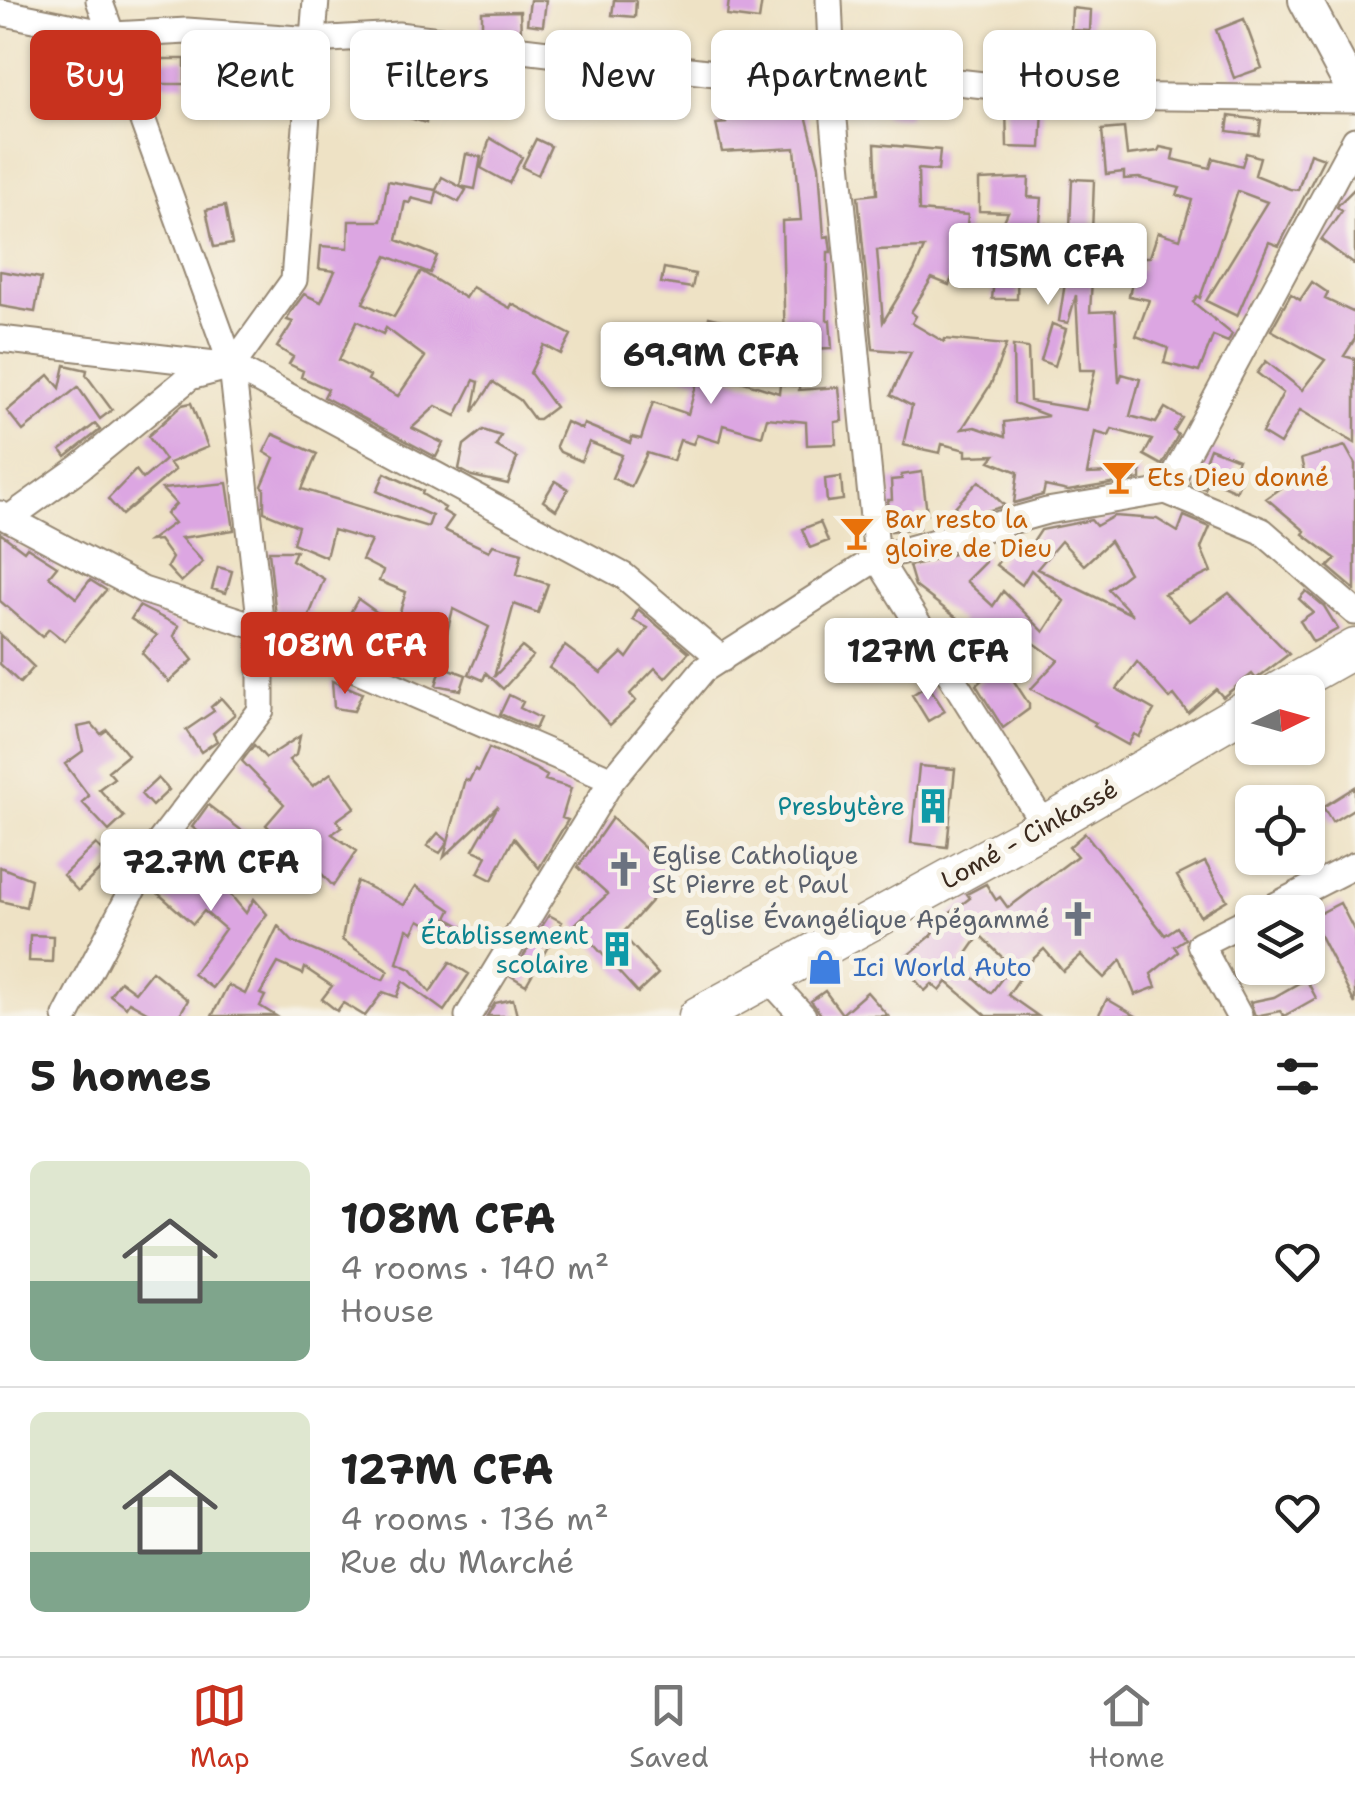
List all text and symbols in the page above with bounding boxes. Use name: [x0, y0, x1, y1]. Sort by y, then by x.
chip: Buy: [30, 30, 161, 120]
chip: Rent: [181, 30, 330, 120]
chip: Filters: [350, 30, 525, 120]
chip: New: [545, 30, 691, 120]
chip: Apartment: [711, 30, 963, 120]
chip: House: [983, 30, 1156, 120]
pin: 115M CFA: [945, 223, 1151, 308]
text: 115M CFA: [971, 234, 1125, 277]
pin: 69.9M CFA: [597, 322, 825, 407]
text: 69.9M CFA: [623, 333, 799, 376]
bar icon: Ets Dieu donné: [1100, 458, 1138, 496]
place label: Ets Dieu donné: [1147, 460, 1329, 494]
place label: Bar resto la gloire de Dieu: [885, 502, 1052, 565]
bar icon: Bar resto la gloire de Dieu: [838, 514, 876, 552]
pin: 108M CFA: [242, 612, 448, 697]
pin: 127M CFA: [825, 618, 1031, 703]
text: 108M CFA: [263, 623, 427, 666]
text: 127M CFA: [847, 629, 1009, 672]
north arrow: [1235, 675, 1325, 765]
map controls: [1235, 675, 1325, 985]
street label: Lomé - Cinkassé: [935, 771, 1123, 897]
button: locate: [1235, 785, 1325, 875]
building icon: Presbytère: [914, 787, 952, 825]
place label: Presbytère: [778, 789, 905, 823]
pin: 72.7M CFA: [97, 829, 325, 914]
place label: Eglise Catholique St Pierre et Paul: [652, 838, 859, 901]
text: 72.7M CFA: [123, 840, 299, 883]
church icon: Eglise Catholique St Pierre et Paul: [605, 850, 643, 888]
button: layers: [1235, 895, 1325, 985]
church icon: Eglise Évangélique Apégammé: [1059, 900, 1097, 938]
place label: Eglise Évangélique Apégammé: [685, 902, 1050, 936]
place label: Établissement scolaire: [420, 918, 589, 981]
building icon: Établissement scolaire: [598, 930, 636, 968]
shop icon: Ici World Auto: [806, 948, 844, 986]
place label: Ici World Auto: [853, 950, 1032, 984]
text: 5 homes: [30, 1048, 211, 1104]
icon: filters: [1270, 1049, 1325, 1104]
text: 108M CFA: [340, 1190, 556, 1246]
icon: home: [110, 1201, 230, 1321]
icon: heart: [1270, 1234, 1325, 1289]
text: 4 rooms · 140 m²: [340, 1246, 609, 1289]
text: House: [340, 1289, 434, 1332]
text: 127M CFA: [340, 1441, 554, 1497]
icon: home: [110, 1452, 230, 1572]
icon: heart: [1270, 1485, 1325, 1540]
text: 4 rooms · 136 m²: [340, 1497, 609, 1540]
text: Rue du Marché: [340, 1540, 574, 1583]
tab: Map: [190, 1678, 250, 1776]
tab: Saved: [629, 1678, 709, 1776]
tab: Home: [1088, 1678, 1165, 1776]

